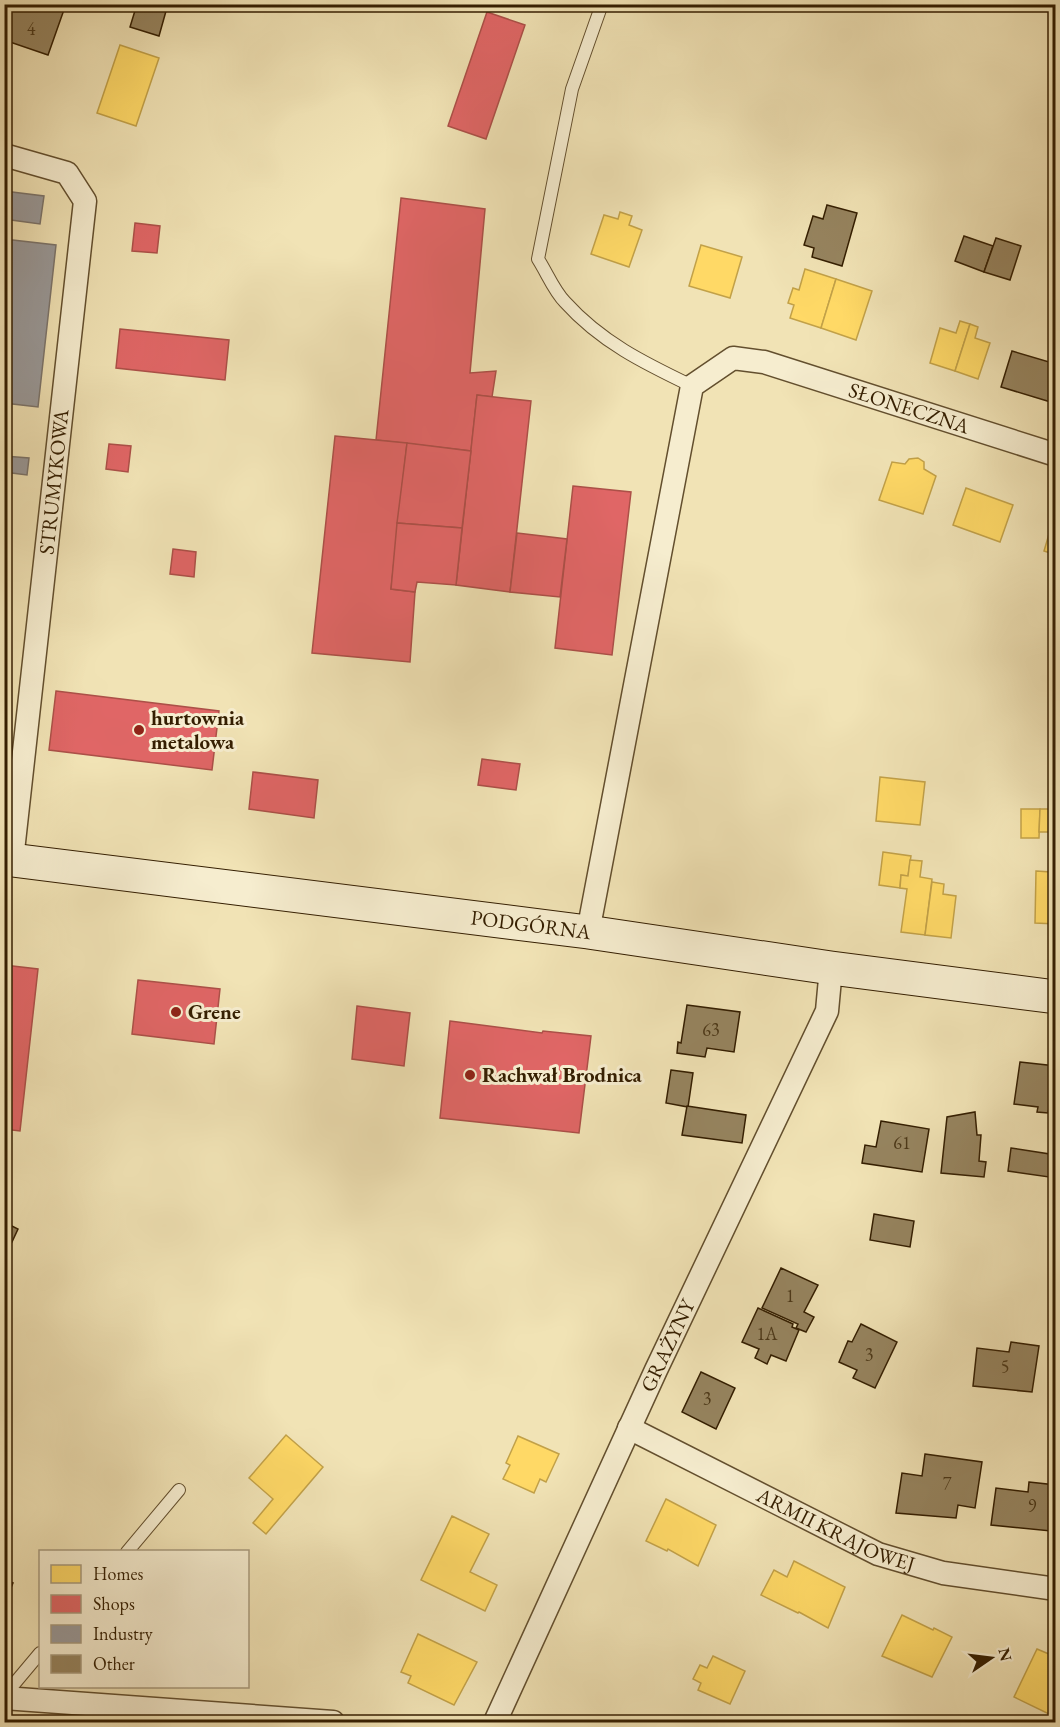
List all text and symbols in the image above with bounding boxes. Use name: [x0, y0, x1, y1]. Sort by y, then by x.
house number: 4: [27, 17, 36, 40]
street label: SŁONECZNA: [845, 376, 973, 440]
street label: STRUMYKOWA: [32, 407, 75, 556]
place label: hurtownia metalowa: [151, 704, 245, 755]
marker: hurtownia metalowa: [132, 723, 146, 737]
street label: PODGÓRNA: [469, 903, 593, 945]
place label: Grene: [188, 998, 241, 1025]
marker: Grene: [169, 1005, 183, 1019]
house number: 63: [702, 1018, 720, 1041]
place label: Rachwał Brodnica: [482, 1061, 643, 1088]
marker: Rachwał Brodnica: [463, 1068, 477, 1082]
house number: 61: [893, 1131, 911, 1154]
house number: 1: [786, 1284, 794, 1307]
street label: GRAŻYNY: [634, 1293, 701, 1396]
house number: 1A: [756, 1322, 778, 1345]
house number: 3: [865, 1343, 873, 1366]
house number: 5: [1001, 1355, 1009, 1378]
house number: 3: [703, 1387, 711, 1410]
house number: 7: [943, 1472, 952, 1495]
street label: ARMII KRAJOWEJ: [751, 1480, 918, 1577]
house number: 9: [1028, 1494, 1037, 1517]
legend: [39, 1550, 249, 1688]
text: Homes: [93, 1562, 144, 1585]
text: Shops: [93, 1592, 135, 1615]
text: Industry: [93, 1622, 153, 1645]
north arrow: [961, 1628, 1021, 1688]
text: N: [993, 1646, 1017, 1663]
text: Other: [93, 1652, 135, 1675]

